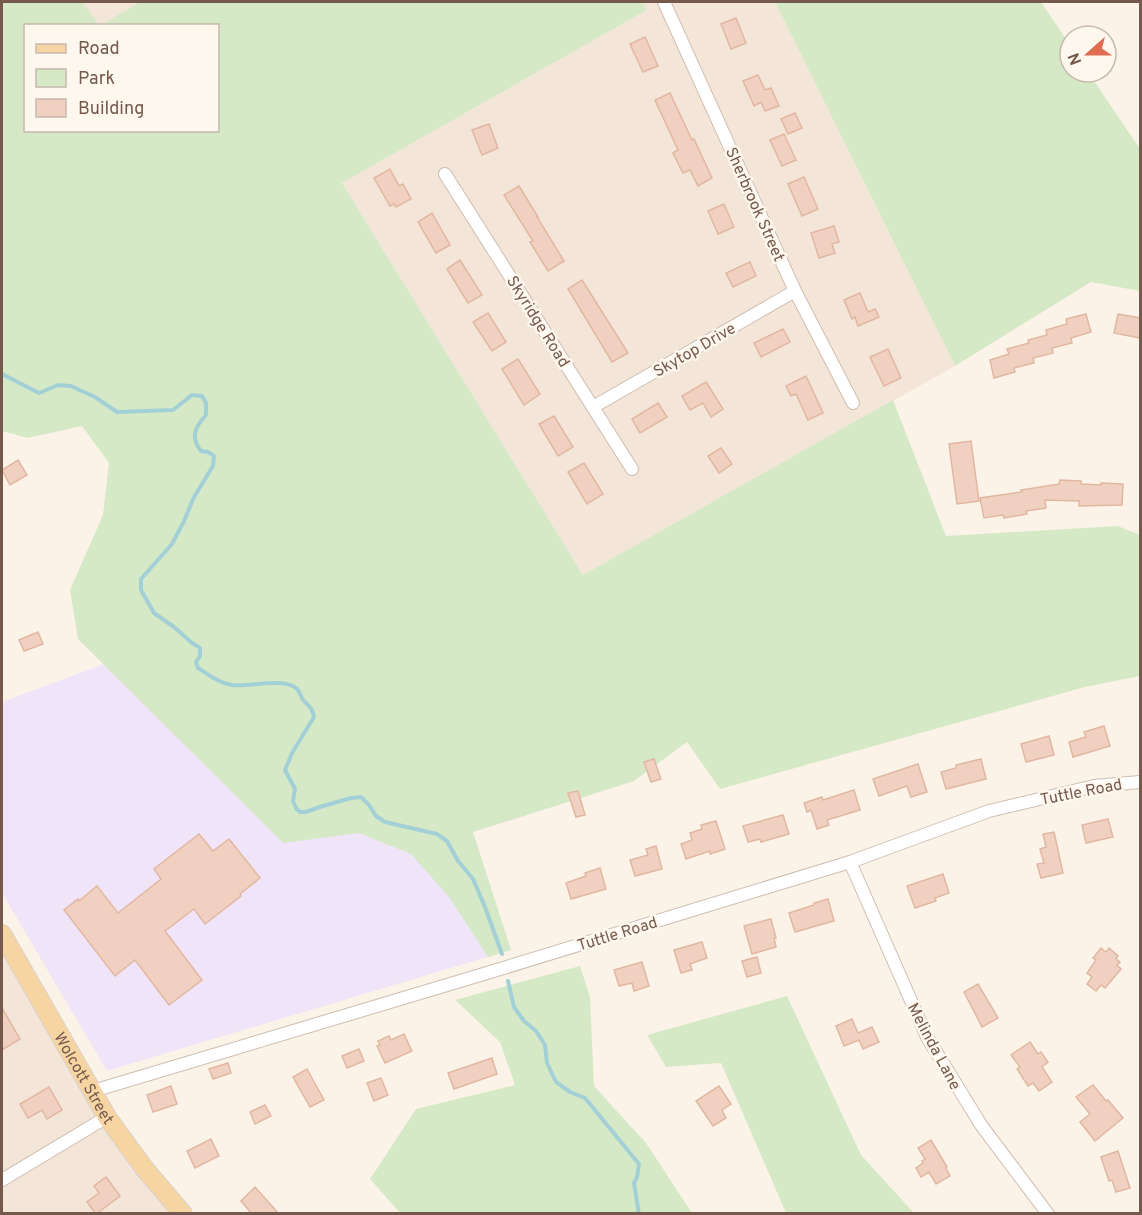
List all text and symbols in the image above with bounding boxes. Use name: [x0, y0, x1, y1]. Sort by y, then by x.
legend: [24, 24, 219, 132]
north arrow: [1058, 24, 1118, 84]
text: Road: [78, 38, 120, 61]
text: N: [1064, 50, 1087, 68]
text: Park: [78, 68, 115, 91]
text: Building: [78, 98, 144, 121]
street label: Sherbrook Street: [720, 145, 788, 265]
street label: Skyridge Road: [501, 273, 573, 371]
street label: Skytop Drive: [650, 319, 740, 382]
street label: Tuttle Road: [1039, 775, 1124, 811]
street label: Tuttle Road: [575, 913, 660, 957]
street label: Melinda Lane: [902, 1000, 965, 1094]
street label: Wolcott Street: [49, 1029, 117, 1129]

